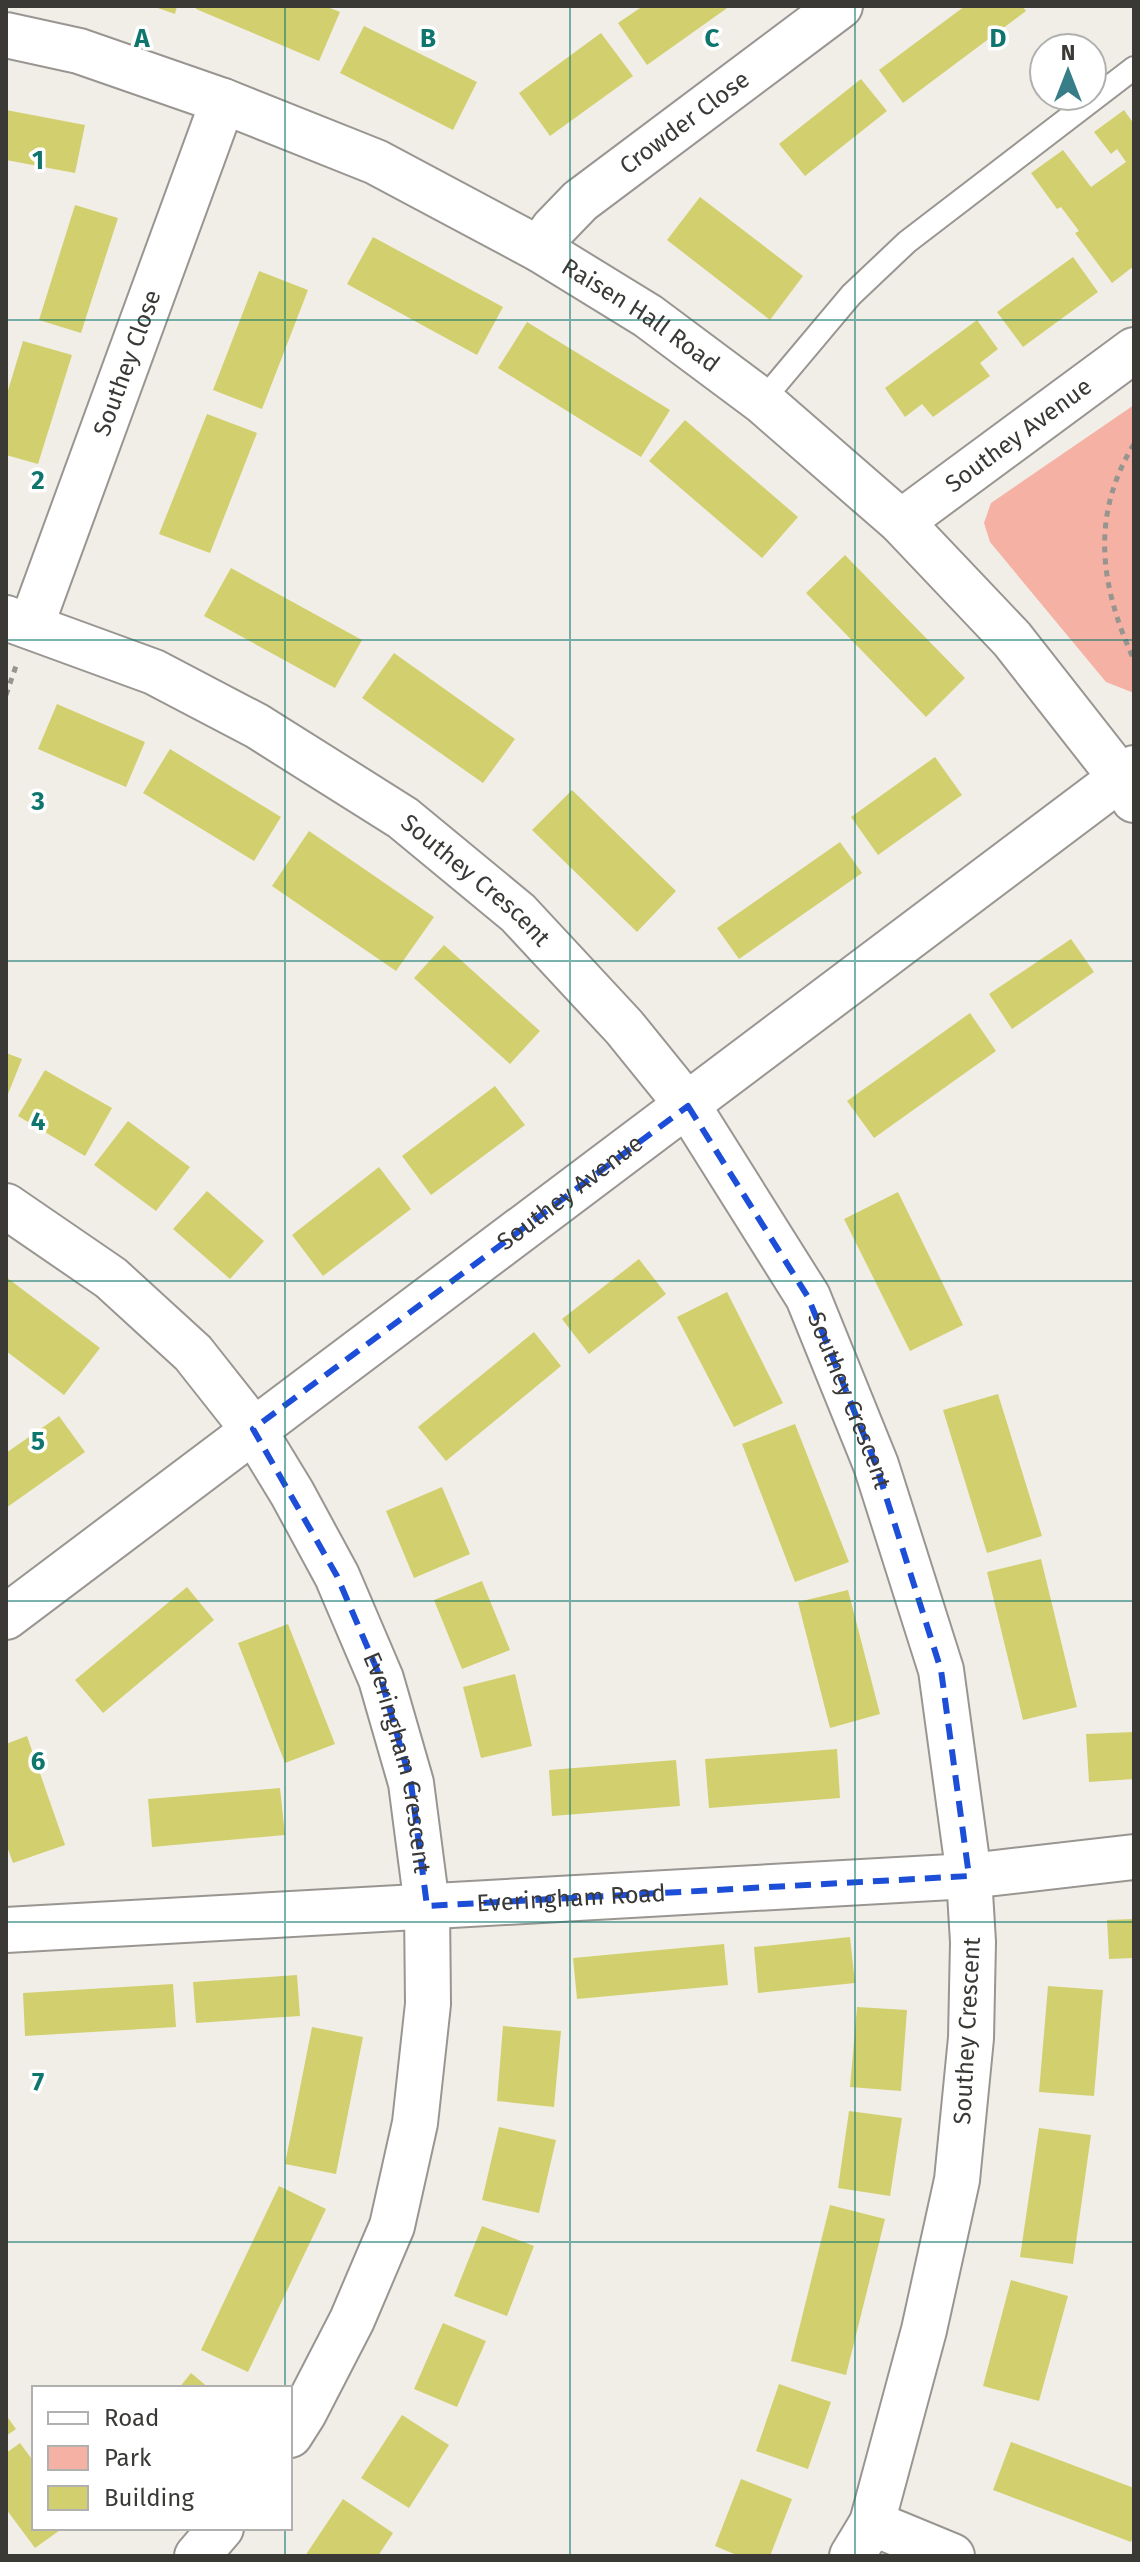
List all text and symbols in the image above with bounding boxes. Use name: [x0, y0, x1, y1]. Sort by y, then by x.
text: A: [133, 23, 150, 54]
text: B: [420, 23, 436, 54]
text: C: [705, 23, 720, 54]
text: D: [990, 23, 1007, 54]
north arrow: [1028, 32, 1108, 112]
text: N: [1061, 39, 1075, 66]
street label: Crowder Close: [614, 65, 755, 180]
text: 1: [32, 145, 44, 176]
street label: Raisen Hall Road: [557, 252, 725, 378]
street label: Southey Close: [88, 286, 167, 440]
street label: Southey Avenue: [940, 372, 1097, 498]
text: 2: [31, 465, 45, 496]
text: 3: [30, 786, 45, 817]
street label: Southey Crescent: [395, 808, 556, 952]
text: 4: [31, 1106, 46, 1137]
street label: Southey Avenue: [492, 1129, 648, 1256]
street label: Southey Crescent: [802, 1308, 897, 1493]
text: 5: [31, 1426, 45, 1457]
street label: Everingham Crescent: [357, 1648, 437, 1875]
text: 6: [31, 1746, 46, 1777]
street label: Everingham Road: [476, 1879, 666, 1918]
street label: Southey Crescent: [948, 1936, 986, 2125]
text: 7: [32, 2067, 44, 2098]
legend: [32, 2386, 292, 2530]
text: Road: [104, 2404, 159, 2432]
text: Park: [104, 2444, 152, 2472]
text: Building: [104, 2484, 194, 2512]

